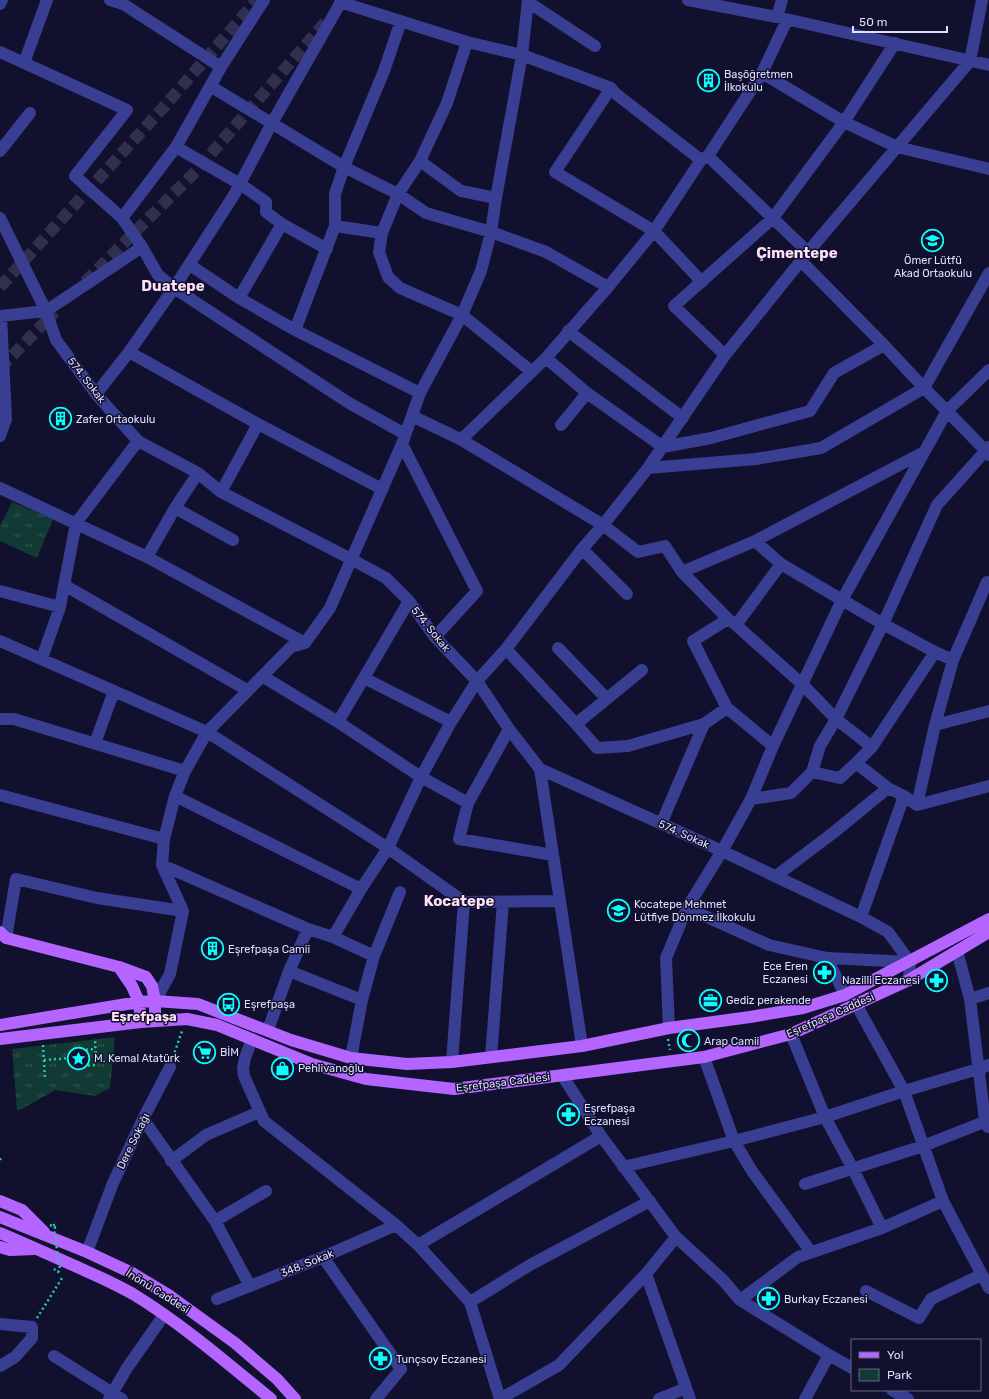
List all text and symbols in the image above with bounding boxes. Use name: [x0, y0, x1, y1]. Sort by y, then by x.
scale bar: [853, 8, 947, 34]
text: 50 m: [859, 15, 887, 29]
building icon: Başöğretmen İlkokulu: [695, 67, 721, 93]
place label: Başöğretmen İlkokulu: [724, 68, 793, 94]
school or university icon: Ömer Lütfü Akad Ortaokulu: [920, 227, 946, 253]
district label: Çimentepe: [756, 244, 838, 262]
place label: Ömer Lütfü Akad Ortaokulu: [894, 254, 972, 280]
district label: Duatepe: [141, 277, 205, 295]
street label: 574. Sokak: [65, 355, 109, 406]
building icon: Zafer Ortaokulu: [47, 406, 73, 432]
place label: Zafer Ortaokulu: [76, 413, 155, 426]
street label: 574. Sokak: [408, 604, 453, 655]
street label: 574. Sokak: [656, 817, 712, 852]
district label: Kocatepe: [424, 892, 494, 910]
school or university icon: Kocatepe Mehmet Lütfiye Dönmez İlkokulu: [605, 897, 631, 923]
place label: Kocatepe Mehmet Lütfiye Dönmez İlkokulu: [634, 898, 755, 924]
building icon: Eşrefpaşa Camii: [200, 936, 226, 962]
place label: Eşrefpaşa Camii: [228, 943, 310, 956]
pharmacy icon: Ece Eren Eczanesi: [811, 959, 837, 985]
place label: Ece Eren Eczanesi: [763, 960, 808, 986]
pharmacy icon: Nazilli Eczanesi: [923, 967, 949, 993]
place label: Nazilli Eczanesi: [842, 974, 920, 987]
office icon: Gediz perakende: [697, 987, 723, 1013]
street label: Eşrefpaşa Caddesi: [784, 990, 876, 1041]
bus stop icon: Eşrefpaşa: [216, 991, 242, 1017]
place label: Gediz perakende: [726, 994, 811, 1007]
place label: Eşrefpaşa: [244, 998, 295, 1011]
district label: Eşrefpaşa: [111, 1009, 177, 1024]
mosque icon: Arap Camii: [676, 1028, 702, 1054]
place label: Arap Camii: [704, 1035, 759, 1048]
supermarket icon: BİM: [191, 1039, 217, 1065]
place icon: M. Kemal Atatürk: [66, 1045, 92, 1071]
place label: BİM: [220, 1045, 239, 1059]
place label: M. Kemal Atatürk: [94, 1052, 180, 1065]
shop icon: Pehlivanoğlu: [270, 1055, 296, 1081]
place label: Pehlivanoğlu: [298, 1062, 364, 1075]
street label: Eşrefpaşa Caddesi: [455, 1070, 551, 1095]
pharmacy icon: Eşrefpaşa Eczanesi: [556, 1101, 582, 1127]
place label: Eşrefpaşa Eczanesi: [584, 1102, 635, 1128]
street label: Dere Sokağı: [114, 1111, 153, 1171]
street label: 348. Sokak: [279, 1247, 336, 1280]
street label: İnönü Caddesi: [123, 1266, 193, 1316]
pharmacy icon: Burkay Eczanesi: [755, 1286, 781, 1312]
place label: Burkay Eczanesi: [784, 1293, 868, 1306]
legend: [851, 1339, 981, 1391]
pharmacy icon: Tunçsoy Eczanesi: [368, 1346, 394, 1372]
text: Yol: [887, 1348, 904, 1362]
place label: Tunçsoy Eczanesi: [396, 1353, 486, 1366]
text: Park: [887, 1368, 913, 1382]

